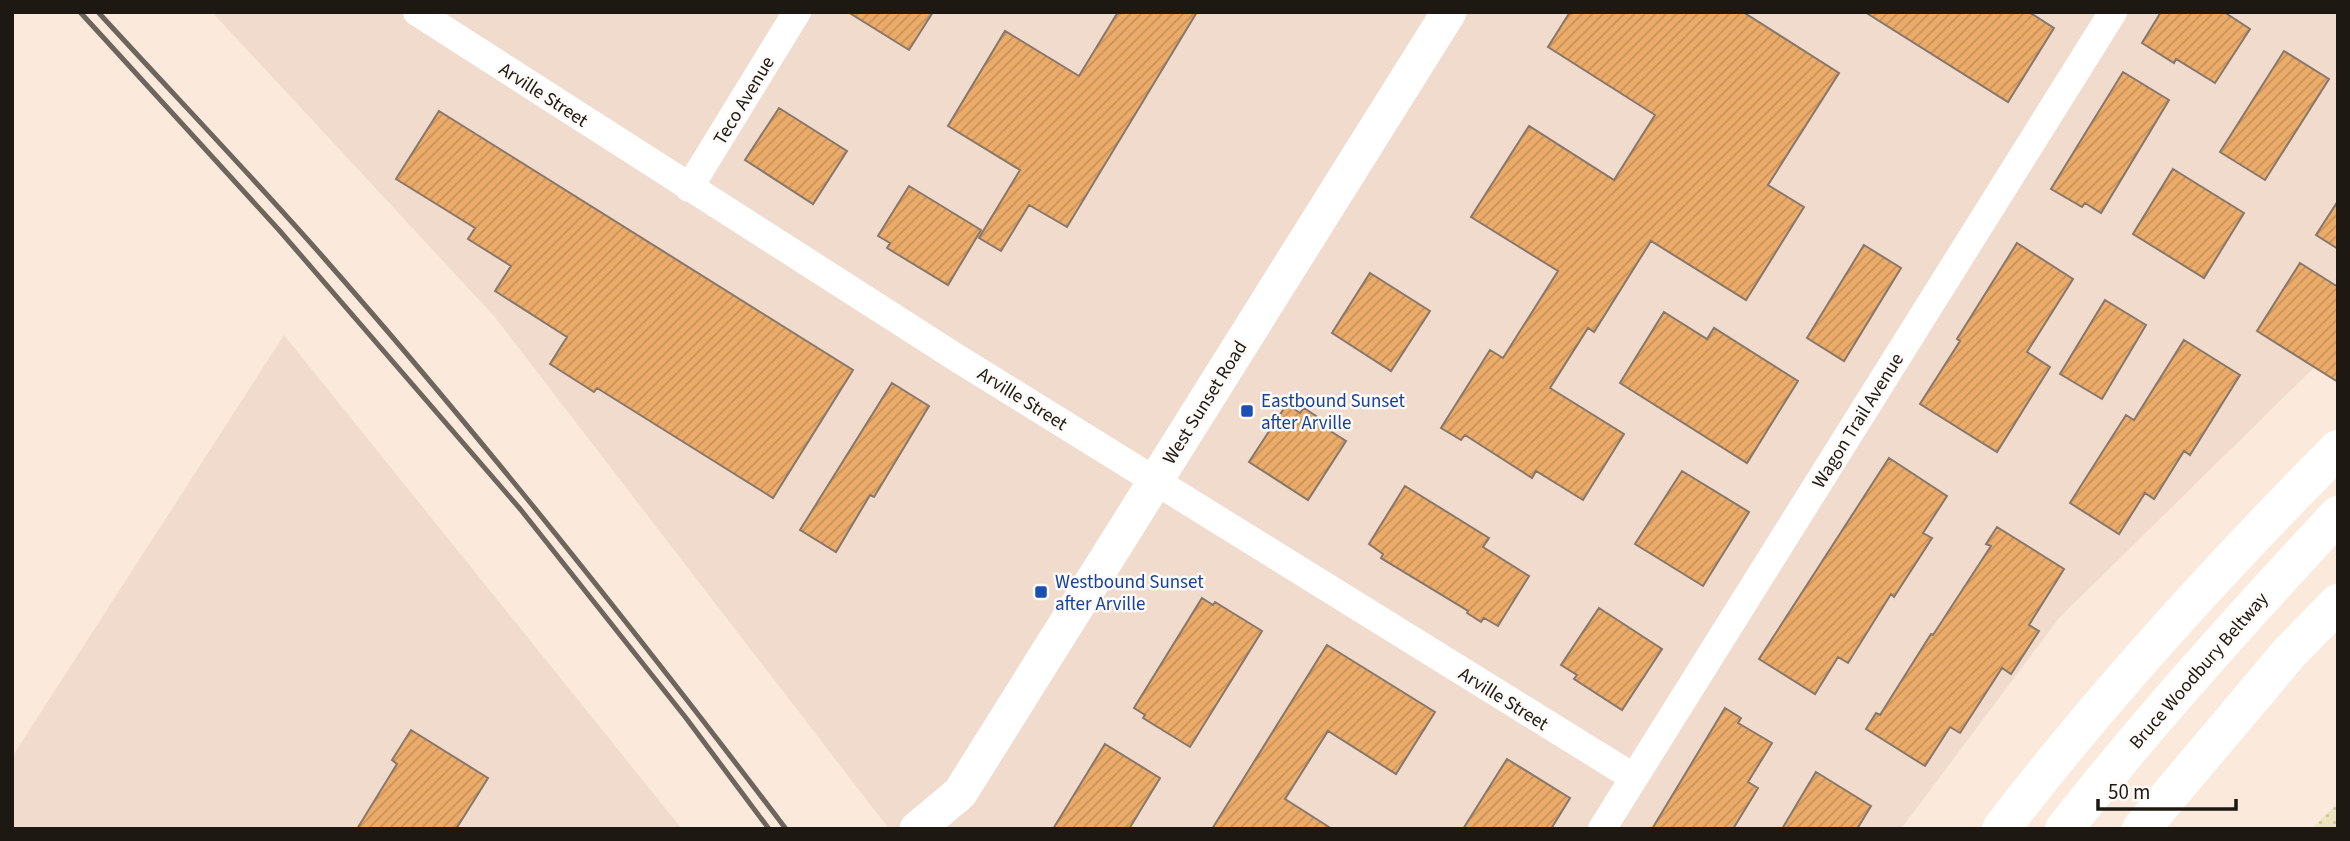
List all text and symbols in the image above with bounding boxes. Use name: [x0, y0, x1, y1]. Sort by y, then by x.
street label: Teco Avenue: [707, 51, 781, 150]
street label: Arville Street: [493, 56, 594, 135]
street label: West Sunset Road: [1156, 336, 1254, 470]
street label: Wagon Trail Avenue: [1806, 348, 1911, 494]
street label: Arville Street: [972, 361, 1073, 438]
place label: Eastbound Sunset after Arville: [1261, 388, 1406, 437]
marker: Eastbound Sunset after Arville: [1239, 403, 1255, 419]
place label: Westbound Sunset after Arville: [1055, 569, 1204, 618]
marker: Westbound Sunset after Arville: [1033, 584, 1049, 600]
street label: Bruce Woodbury Beltway: [2123, 587, 2275, 755]
street label: Arville Street: [1453, 661, 1554, 738]
scale bar: [2098, 768, 2236, 812]
text: 50 m: [2108, 777, 2150, 807]

